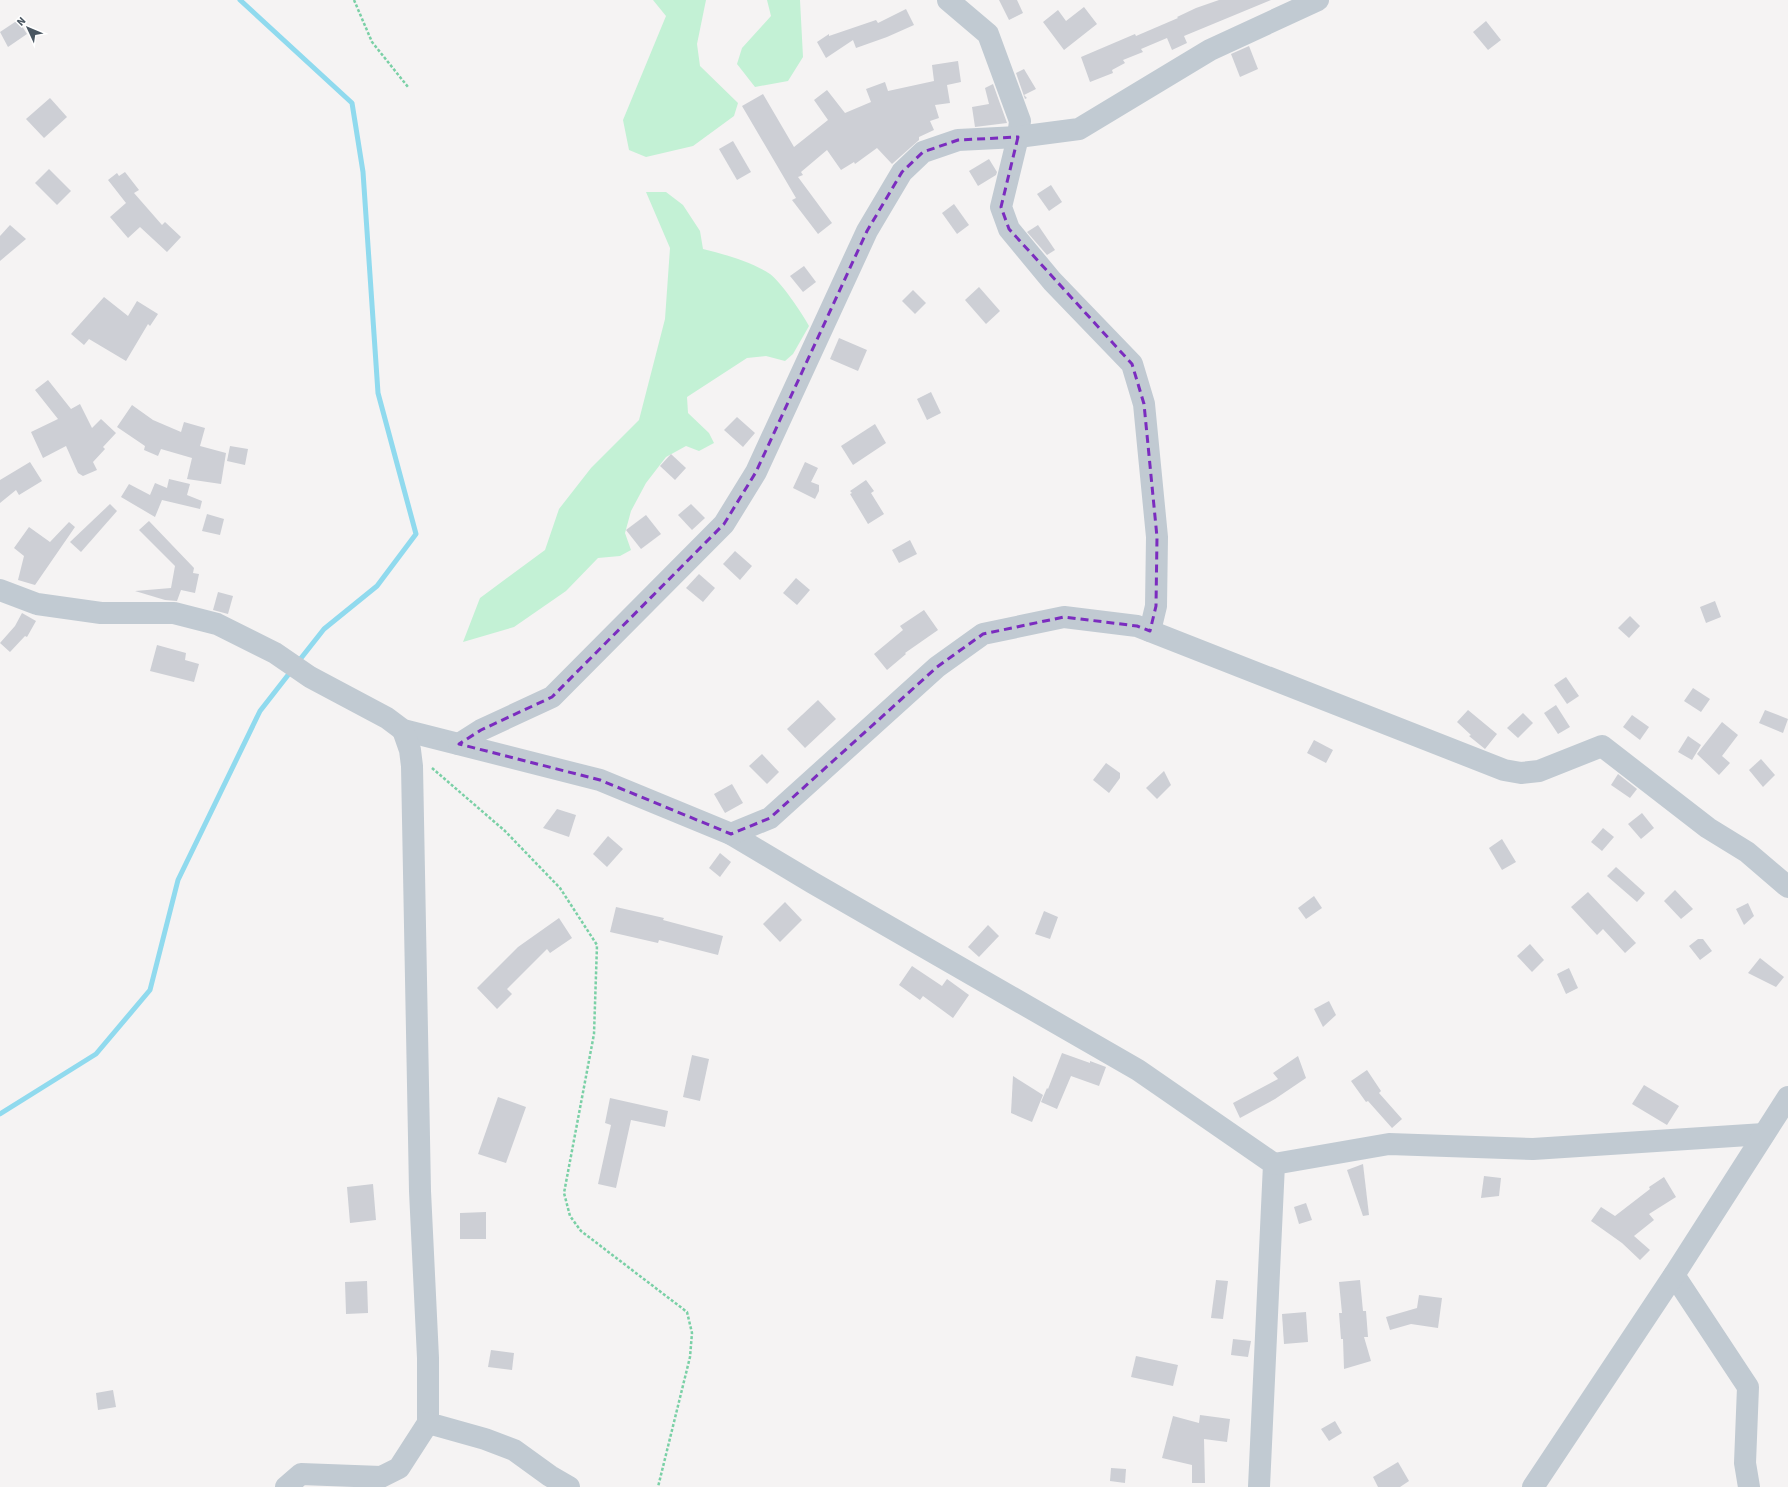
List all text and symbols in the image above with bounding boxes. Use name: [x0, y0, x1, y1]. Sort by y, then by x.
north arrow: [8, 8, 48, 48]
text: N: [13, 14, 29, 29]

